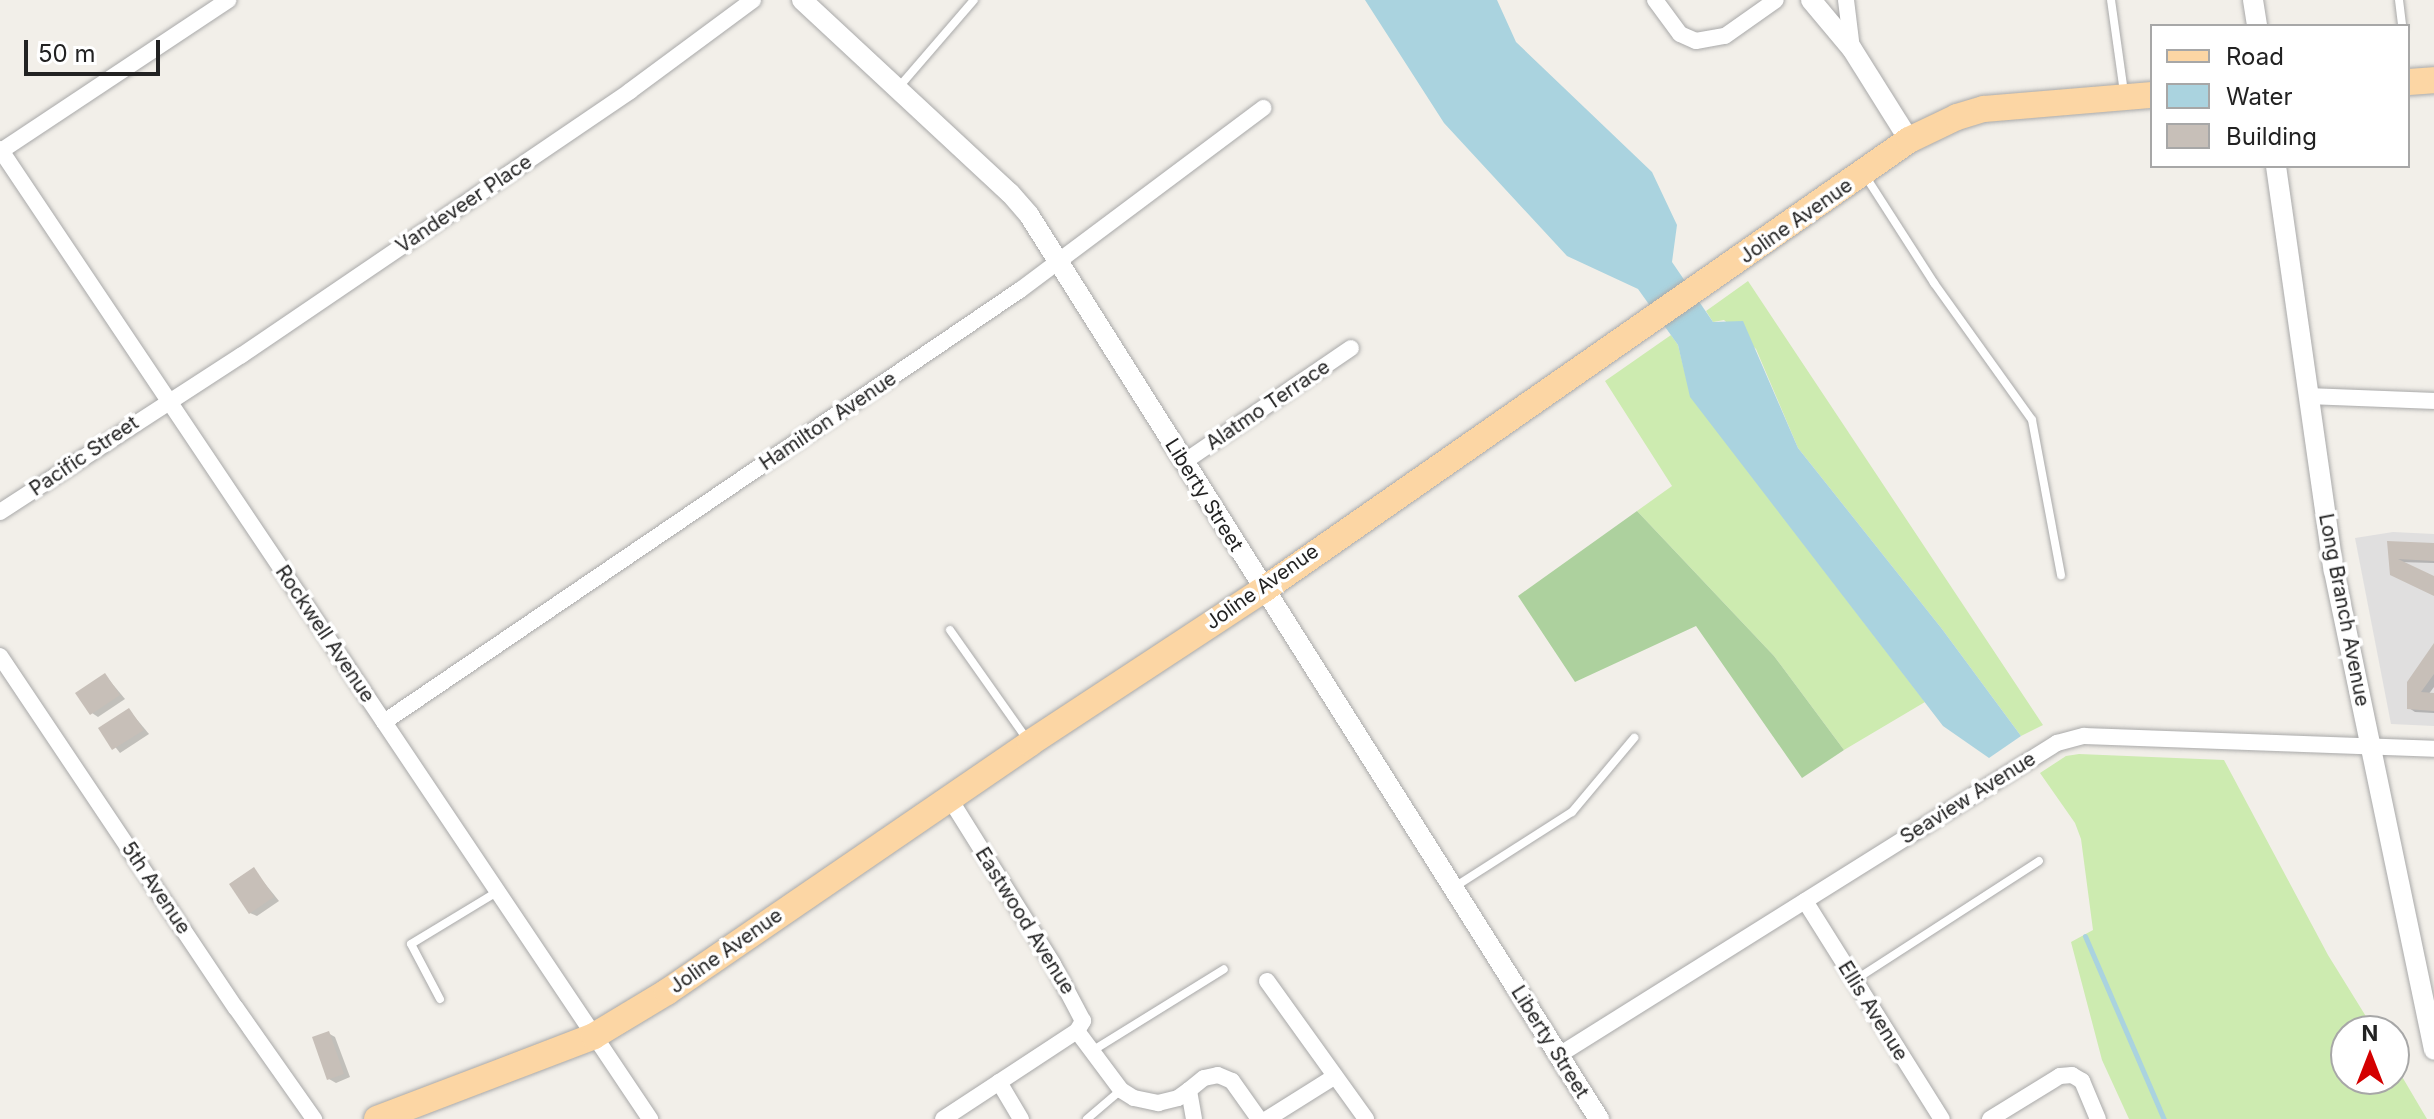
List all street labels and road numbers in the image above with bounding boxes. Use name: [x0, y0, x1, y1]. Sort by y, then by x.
street label: Vandeveer Place: [392, 150, 536, 258]
street label: Joline Avenue: [1735, 173, 1857, 269]
street label: Alatmo Terrace: [1201, 355, 1335, 455]
street label: Hamilton Avenue: [755, 366, 901, 476]
street label: Pacific Street: [25, 411, 143, 501]
street label: Liberty Street: [1160, 434, 1248, 556]
street label: Long Branch Avenue: [2314, 512, 2374, 708]
street label: Joline Avenue: [1201, 539, 1323, 635]
street label: Rockwell Avenue: [270, 561, 380, 707]
street label: Seaview Avenue: [1896, 747, 2040, 849]
street label: 5th Avenue: [116, 837, 196, 939]
street label: Eastwood Avenue: [970, 843, 1080, 999]
street label: Joline Avenue: [665, 903, 787, 999]
street label: Ellis Avenue: [1833, 957, 1913, 1065]
street label: Liberty Street: [1506, 981, 1594, 1103]

